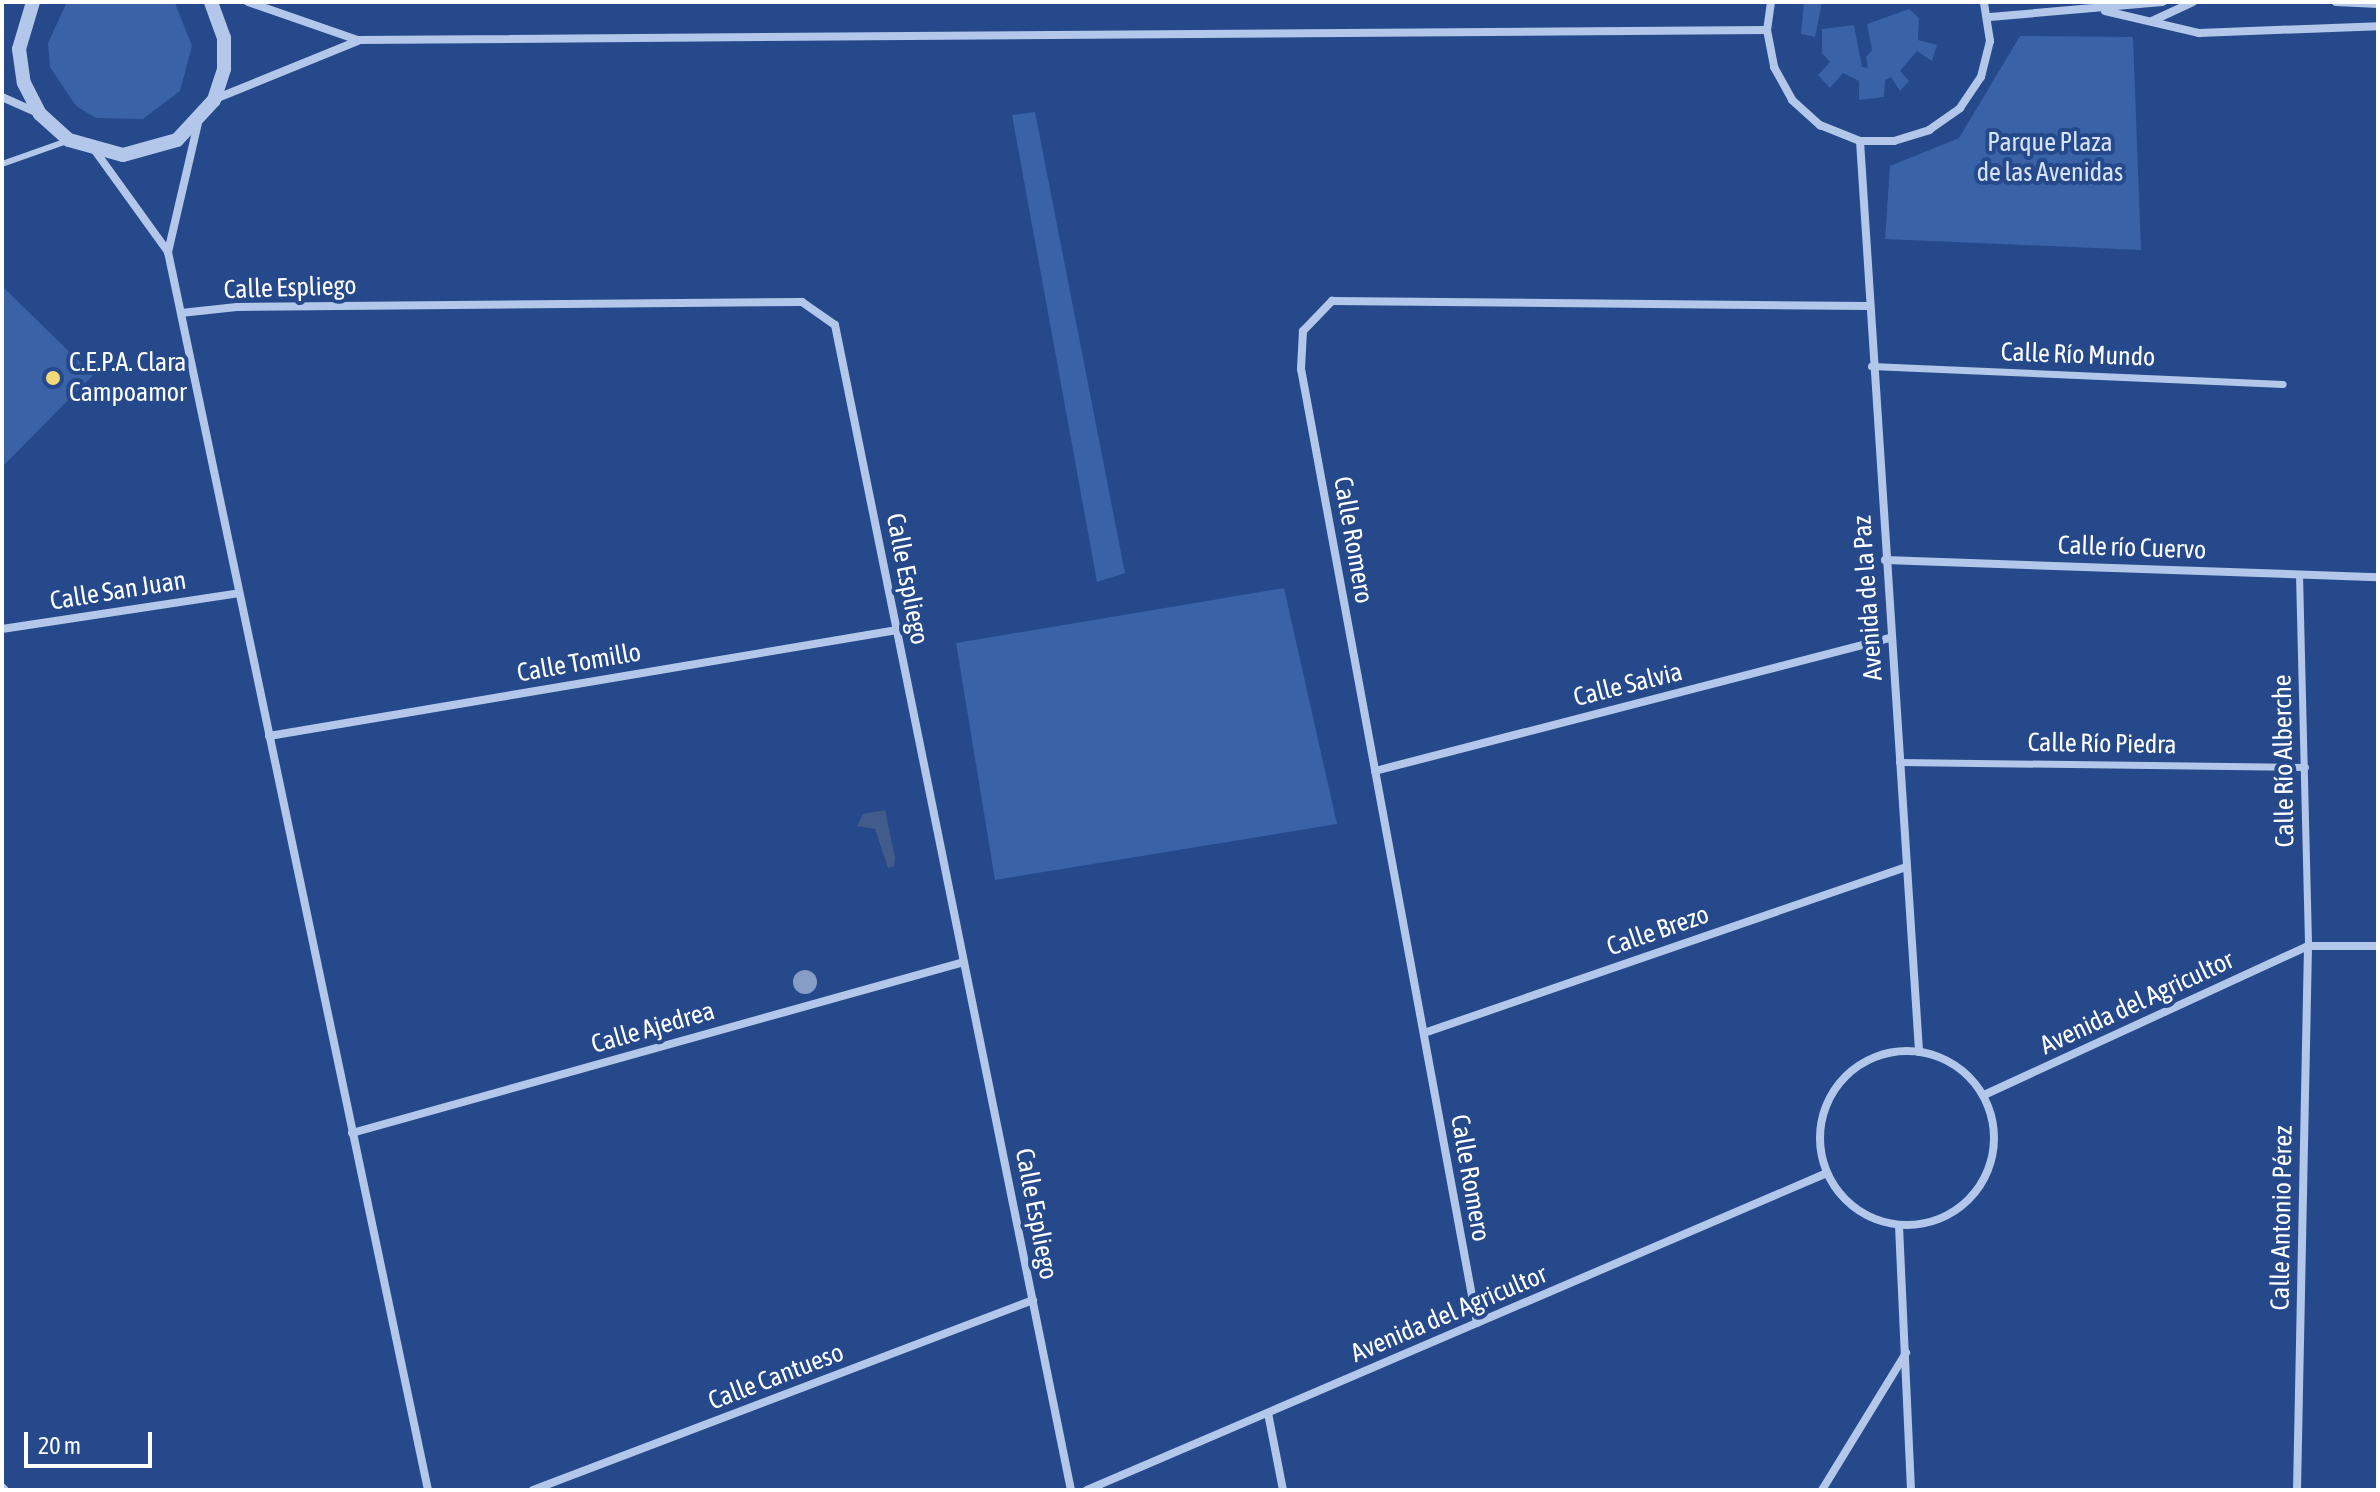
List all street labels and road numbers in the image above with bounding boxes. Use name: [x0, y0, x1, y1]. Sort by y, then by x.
street label: Calle Espliego: [223, 270, 357, 306]
street label: Calle Río Mundo: [2000, 337, 2156, 373]
street label: Calle Romero: [1326, 474, 1380, 606]
street label: Calle Espliego: [879, 511, 935, 647]
street label: Avenida de la Paz: [1847, 514, 1889, 682]
street label: Calle río Cuervo: [2057, 530, 2207, 566]
street label: Calle San Juan: [48, 565, 188, 617]
street label: Calle Tomillo: [515, 637, 643, 689]
street label: Calle Salvia: [1570, 656, 1686, 714]
street label: Calle Río Alberche: [2267, 674, 2301, 848]
street label: Calle Río Piedra: [2027, 727, 2177, 761]
street label: Calle Brezo: [1603, 899, 1713, 963]
street label: Avenida del Agricultor: [2035, 945, 2239, 1061]
street label: Calle Ajedrea: [588, 996, 718, 1060]
street label: Calle Romero: [1443, 1112, 1497, 1244]
street label: Calle Antonio Pérez: [2265, 1125, 2299, 1311]
street label: Calle Espliego: [1008, 1146, 1064, 1282]
street label: Avenida del Agricultor: [1346, 1259, 1552, 1369]
street label: Calle Cantueso: [704, 1337, 848, 1417]

